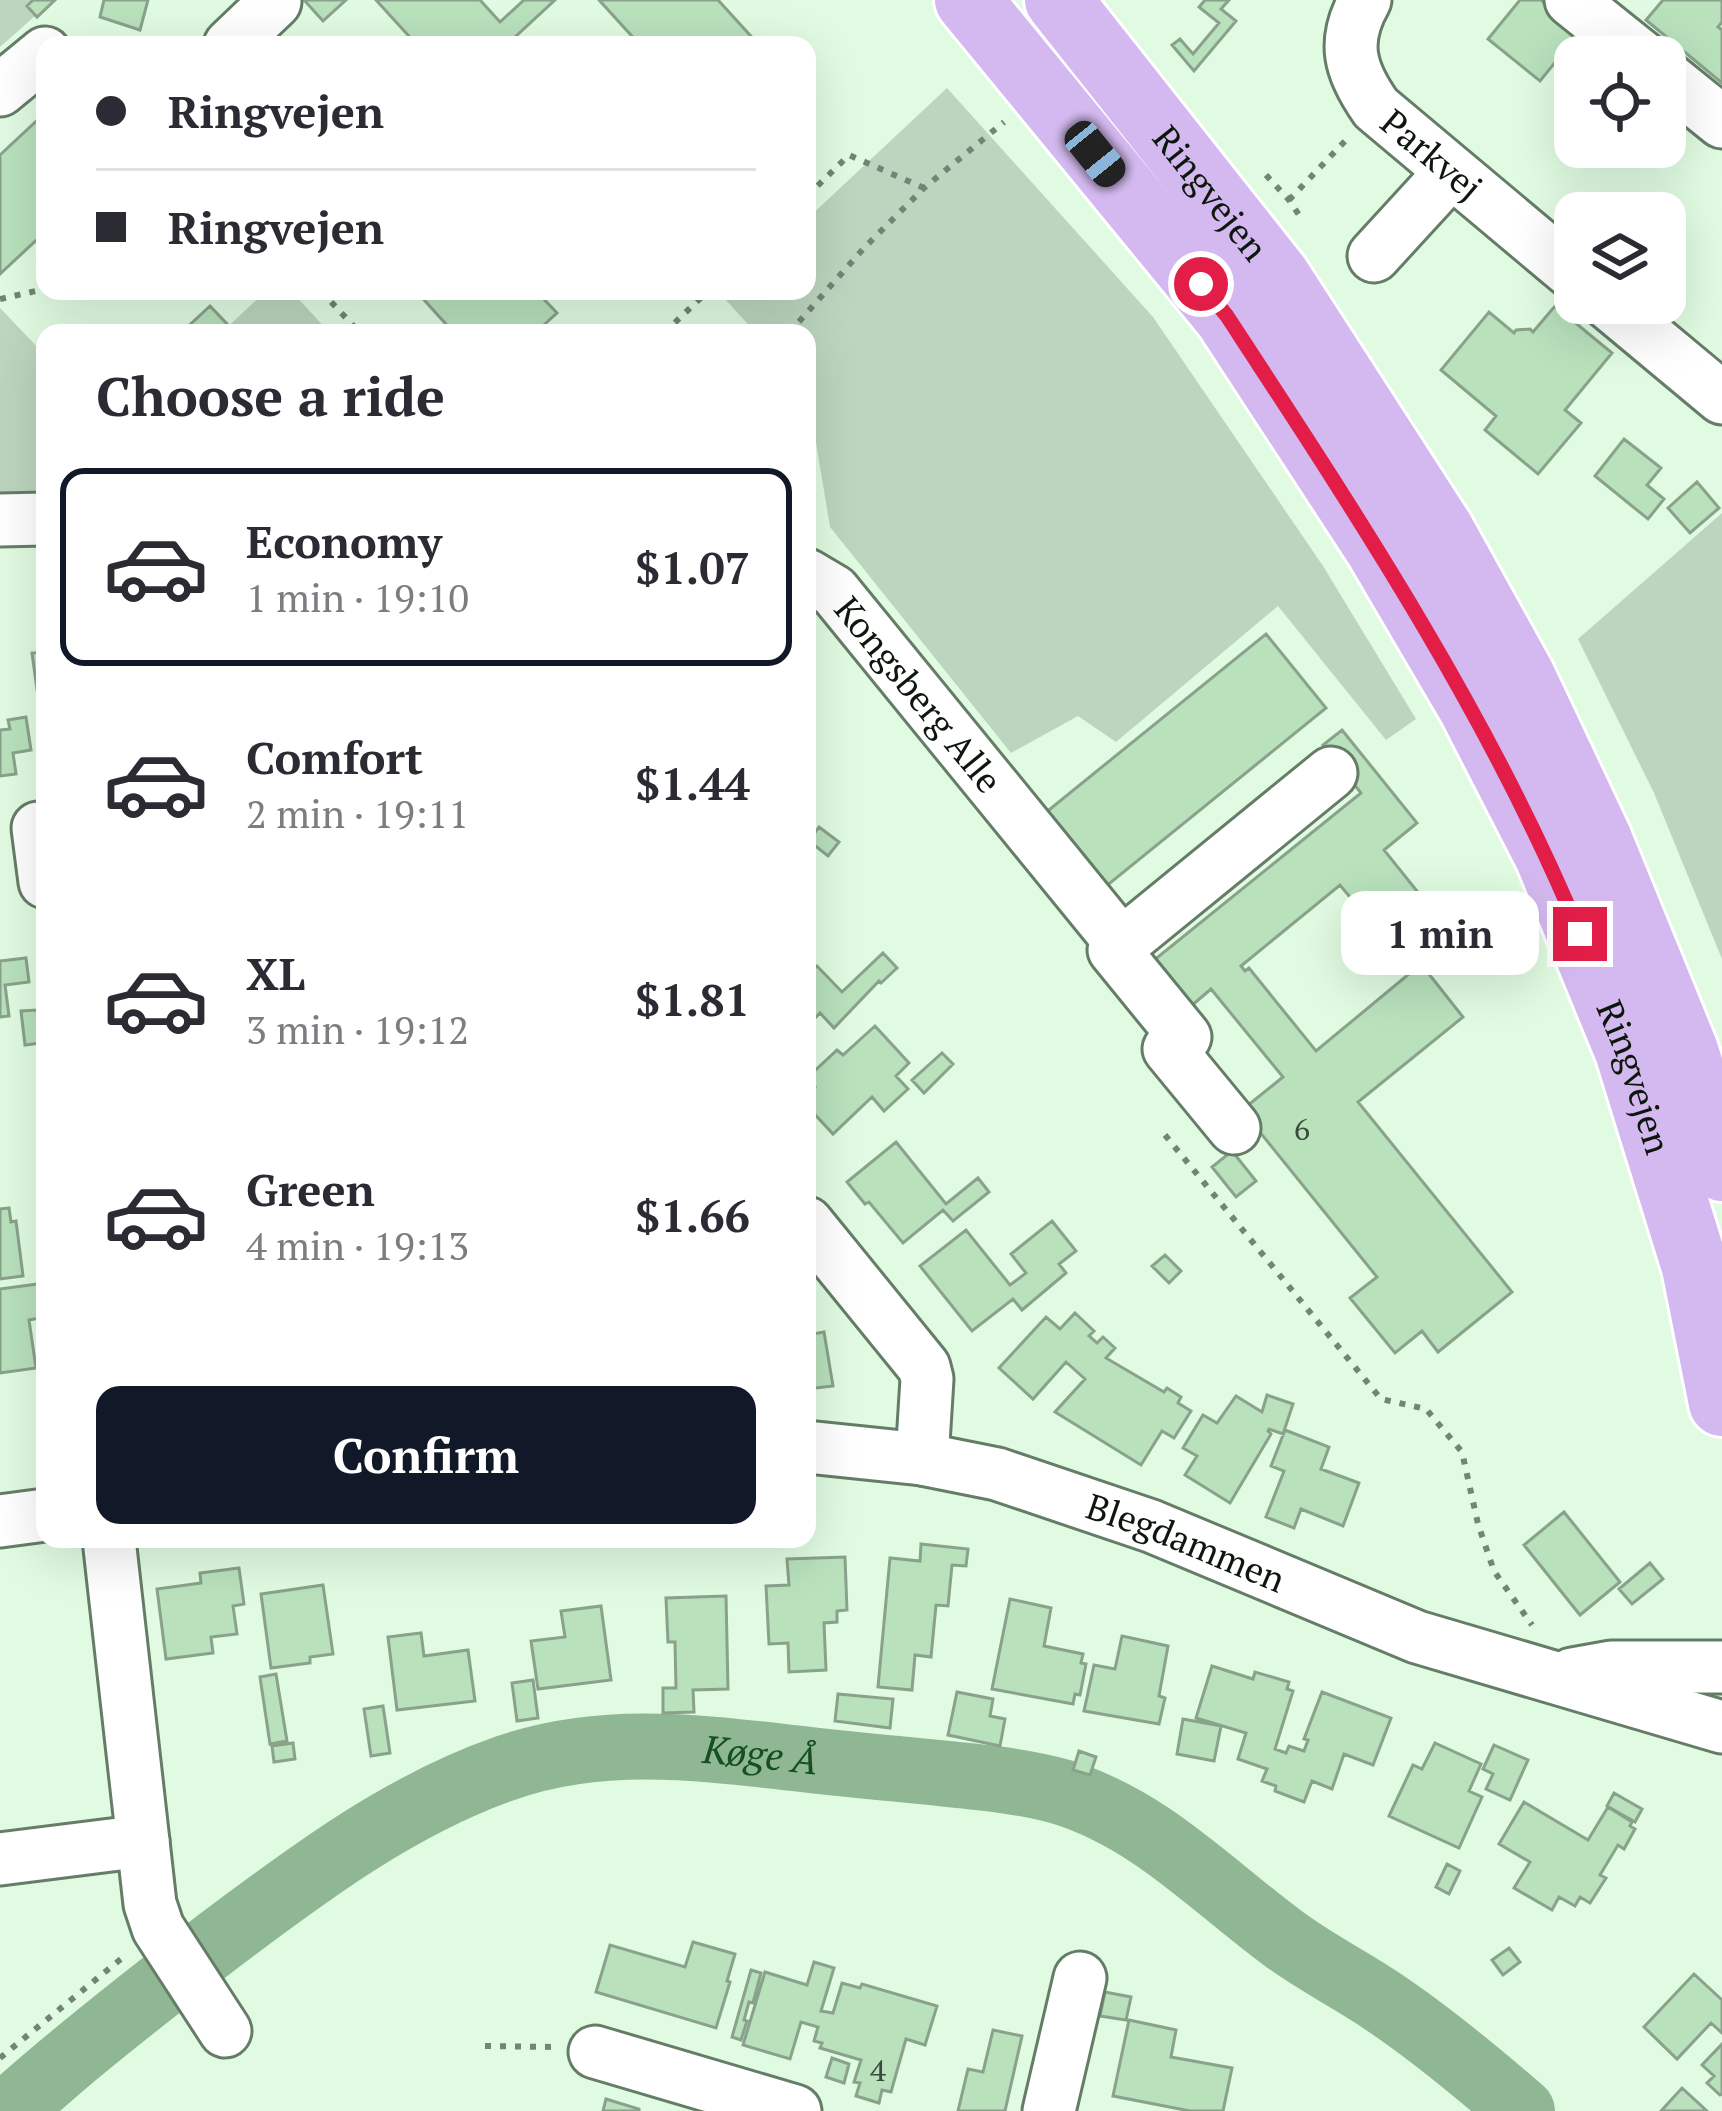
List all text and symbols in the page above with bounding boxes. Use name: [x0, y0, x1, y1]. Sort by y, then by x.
map controls: [1554, 36, 1686, 324]
button: locate: [1554, 36, 1686, 168]
text: Ringvejen: [168, 81, 384, 141]
street label: Parkvej: [1372, 98, 1492, 210]
car: [1058, 115, 1132, 193]
street label: Ringvejen: [1143, 115, 1279, 270]
button: layers: [1554, 192, 1686, 324]
text: Ringvejen: [168, 197, 384, 257]
route start: [1174, 257, 1228, 311]
text: Choose a ride: [96, 360, 445, 431]
text: Economy: [246, 511, 442, 571]
icon: car: [102, 513, 210, 621]
text: $1.07: [635, 537, 750, 597]
text: 1 min · 19:10: [246, 571, 469, 623]
street label: Kongsberg Alle: [825, 586, 1013, 802]
text: Comfort: [246, 727, 423, 787]
icon: car: [102, 729, 210, 837]
text: $1.44: [635, 753, 750, 813]
text: 2 min · 19:11: [246, 787, 469, 839]
callout: 1 min: [1340, 892, 1538, 976]
text: 1 min: [1387, 907, 1493, 959]
route end: [1553, 907, 1607, 961]
text: XL: [246, 943, 305, 1003]
icon: car: [102, 945, 210, 1053]
text: $1.81: [635, 969, 750, 1029]
street label: Ringvejen: [1587, 993, 1683, 1160]
text: 3 min · 19:12: [246, 1003, 469, 1055]
house number: 6: [1294, 1109, 1310, 1149]
text: Green: [246, 1159, 375, 1219]
icon: car: [102, 1161, 210, 1269]
text: $1.66: [635, 1185, 750, 1245]
text: 4 min · 19:13: [246, 1219, 469, 1271]
button: Confirm: [96, 1386, 756, 1524]
street label: Blegdammen: [1081, 1482, 1292, 1602]
water label: Køge Å: [700, 1722, 821, 1786]
house number: 4: [870, 2050, 886, 2090]

